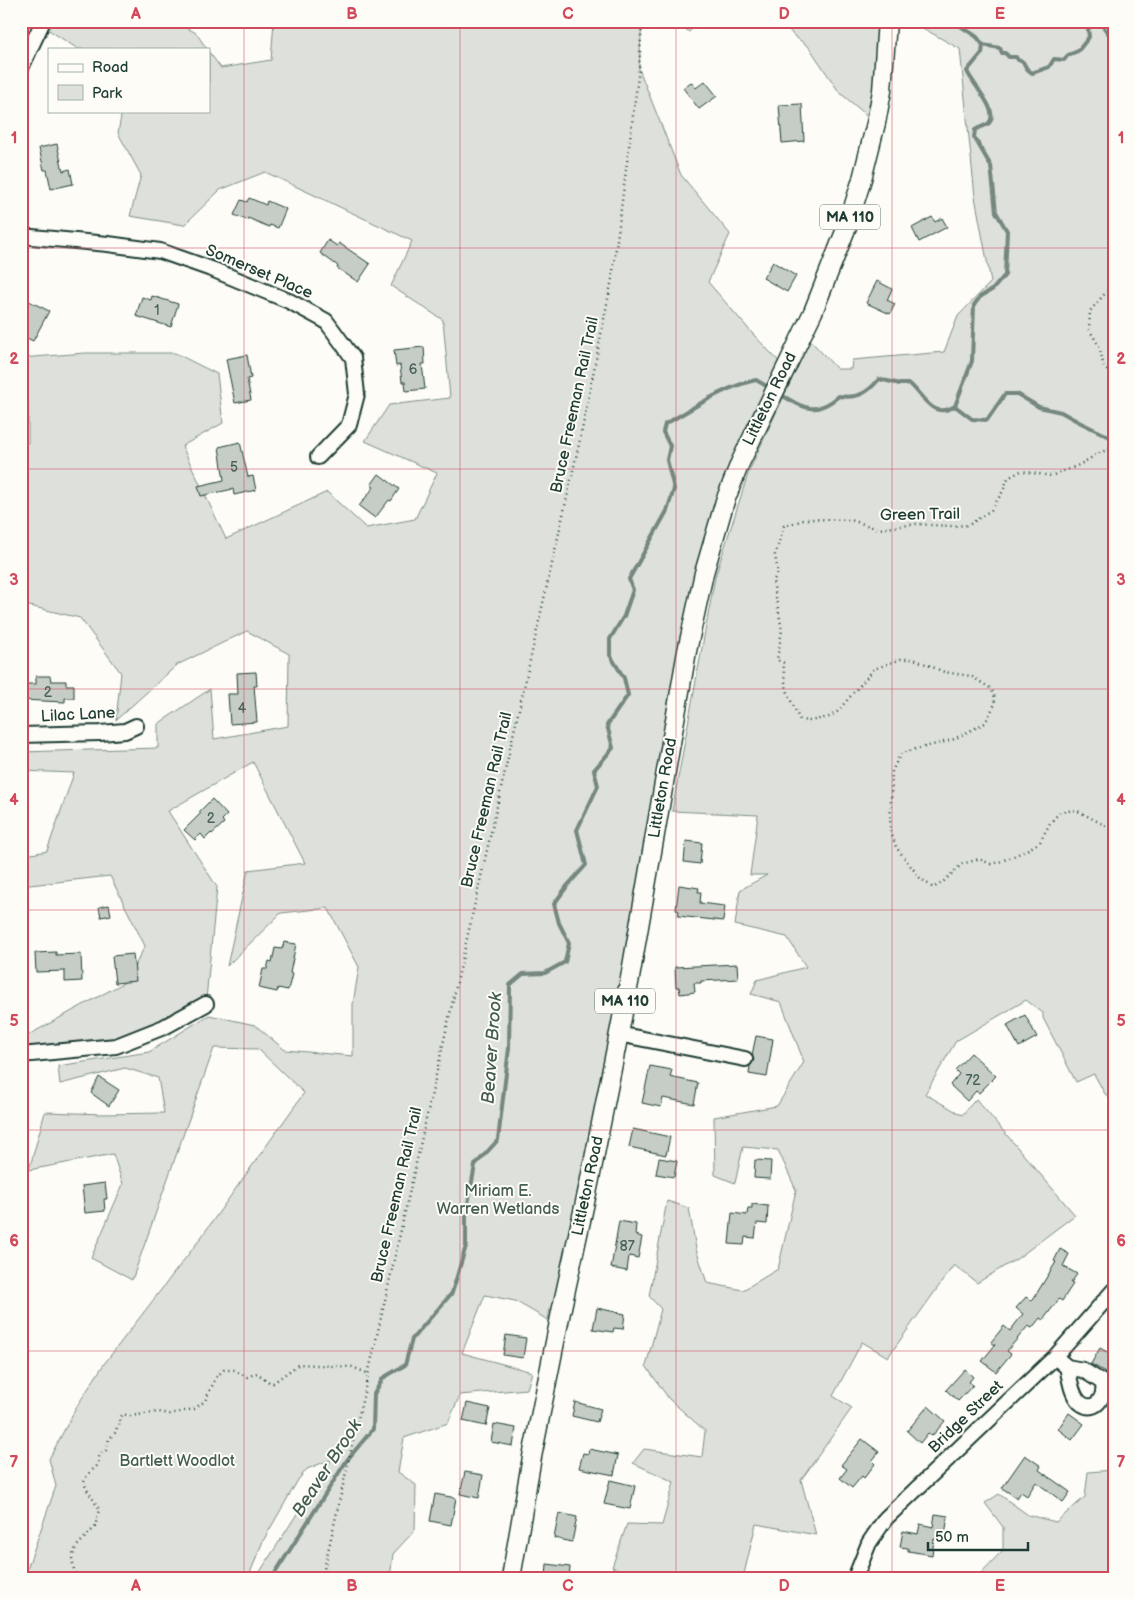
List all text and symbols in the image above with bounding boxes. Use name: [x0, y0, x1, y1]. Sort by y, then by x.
text: A: [130, 5, 141, 24]
text: B: [346, 5, 358, 24]
text: C: [562, 5, 574, 24]
text: D: [778, 5, 790, 24]
text: E: [995, 5, 1005, 24]
legend: [48, 48, 210, 112]
text: Road: [92, 58, 128, 77]
text: Park: [92, 84, 123, 103]
text: 1: [11, 129, 17, 148]
text: 1: [1118, 129, 1124, 148]
road number: MA 110: [820, 204, 880, 230]
street label: Somerset Place: [203, 241, 316, 303]
house number: 1: [154, 302, 160, 319]
street label: Bruce Freeman Rail Trail: [547, 315, 603, 495]
street label: Littleton Road: [739, 349, 801, 449]
text: 2: [9, 350, 19, 369]
text: 2: [1116, 350, 1126, 369]
house number: 6: [409, 361, 418, 378]
house number: 5: [230, 459, 238, 476]
street label: Green Trail: [880, 505, 960, 525]
text: 3: [9, 571, 19, 590]
text: 3: [1116, 571, 1126, 590]
house number: 2: [44, 684, 53, 701]
house number: 4: [238, 700, 247, 717]
street label: Lilac Lane: [40, 704, 116, 726]
street label: Bruce Freeman Rail Trail: [458, 710, 516, 890]
street label: Littleton Road: [645, 736, 681, 840]
text: 4: [9, 791, 19, 810]
text: 4: [1116, 791, 1126, 810]
house number: 2: [207, 810, 216, 827]
road number: MA 110: [595, 988, 655, 1014]
water label: Beaver Brook: [478, 990, 506, 1105]
text: 5: [9, 1012, 19, 1031]
text: 5: [1116, 1012, 1126, 1031]
house number: 72: [965, 1072, 981, 1089]
street label: Bruce Freeman Rail Trail: [368, 1105, 426, 1285]
street label: Littleton Road: [568, 1134, 608, 1238]
park label: Miriam E. Warren Wetlands: [437, 1182, 560, 1219]
text: 6: [9, 1232, 19, 1251]
text: 6: [1116, 1232, 1126, 1251]
house number: 87: [619, 1238, 635, 1255]
street label: Bridge Street: [925, 1377, 1007, 1457]
water label: Beaver Brook: [288, 1414, 367, 1521]
park label: Bartlett Woodlot: [119, 1452, 235, 1471]
text: 7: [10, 1453, 19, 1472]
text: 7: [1117, 1453, 1126, 1472]
scale bar: [928, 1519, 1028, 1551]
text: 50 m: [935, 1528, 969, 1547]
text: A: [130, 1577, 141, 1596]
text: B: [346, 1577, 358, 1596]
text: C: [562, 1577, 574, 1596]
text: D: [778, 1577, 790, 1596]
text: E: [995, 1577, 1005, 1596]

